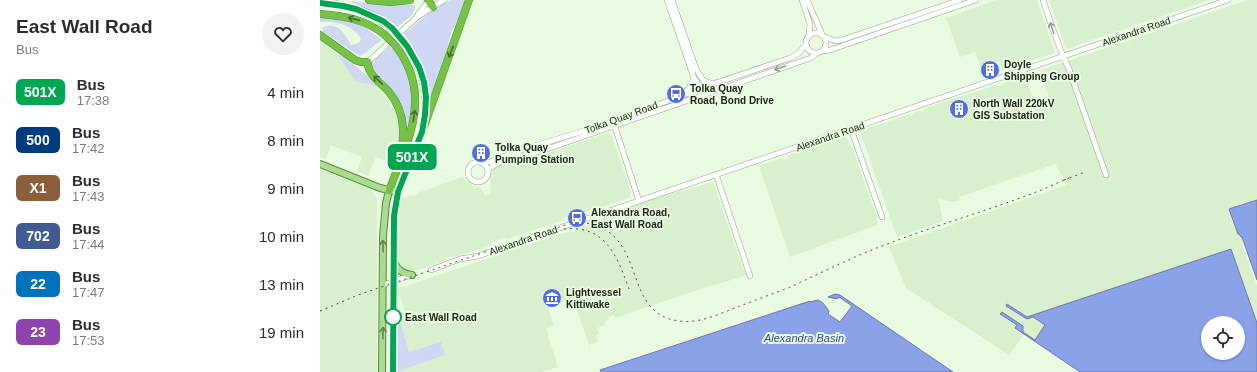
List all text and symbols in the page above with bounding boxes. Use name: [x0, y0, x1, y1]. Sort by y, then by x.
button: heart: [262, 13, 304, 55]
one-way arrow: [348, 15, 361, 22]
street label: Alexandra Road: [1100, 15, 1172, 48]
text: East Wall Road: [16, 16, 153, 37]
one-way arrow: [1048, 22, 1055, 35]
text: Bus: [16, 42, 38, 57]
one-way arrow: [446, 45, 454, 57]
building icon: Doyle Shipping Group: [979, 59, 1001, 81]
place label: Doyle Shipping Group: [1004, 59, 1080, 82]
one-way arrow: [774, 65, 787, 72]
one-way arrow: [373, 75, 383, 85]
text: Bus: [77, 76, 105, 93]
bus stop icon: Tolka Quay Road, Bond Drive: [665, 83, 687, 105]
place label: Tolka Quay Road, Bond Drive: [690, 83, 774, 106]
text: 501X: [24, 84, 57, 100]
text: 4 min: [267, 84, 304, 101]
text: 17:38: [77, 93, 109, 108]
building icon: North Wall 220kV GIS Substation: [948, 98, 970, 120]
place label: North Wall 220kV GIS Substation: [973, 98, 1055, 121]
street label: Tolka Quay Road: [583, 99, 659, 136]
one-way arrow: [410, 110, 418, 123]
street label: Alexandra Road: [794, 120, 866, 153]
text: Bus: [72, 124, 100, 141]
text: 500: [26, 132, 50, 148]
text: 8 min: [267, 132, 304, 149]
text: 17:42: [72, 141, 105, 156]
building icon: Tolka Quay Pumping Station: [470, 142, 492, 164]
place label: Tolka Quay Pumping Station: [495, 142, 574, 165]
line badge: 501X: [384, 144, 440, 170]
text: 501X: [396, 149, 428, 165]
text: Bus: [72, 172, 100, 189]
text: X1: [29, 180, 47, 196]
text: 9 min: [267, 180, 304, 197]
text: 17:43: [72, 189, 105, 204]
bus stop icon: Alexandra Road, East Wall Road: [566, 207, 588, 229]
place label: Alexandra Road, East Wall Road: [591, 207, 670, 230]
text: Bus: [72, 220, 100, 237]
street label: Alexandra Road: [487, 224, 559, 257]
text: 702: [26, 228, 50, 244]
text: 10 min: [259, 228, 304, 245]
text: 17:44: [72, 237, 105, 252]
one-way arrow: [379, 240, 387, 253]
text: Bus: [72, 268, 100, 285]
text: 22: [30, 276, 46, 292]
text: 13 min: [259, 276, 304, 293]
text: 17:47: [72, 285, 105, 300]
museum icon: Lightvessel Kittiwake: [541, 287, 563, 309]
place label: Lightvessel Kittiwake: [566, 287, 621, 310]
marker: East Wall Road: [384, 308, 402, 326]
place label: East Wall Road: [405, 312, 477, 323]
text: Bus: [72, 316, 100, 333]
map controls: [1201, 316, 1245, 360]
button: locate: [1201, 316, 1245, 360]
text: 23: [30, 324, 46, 340]
text: 19 min: [259, 324, 304, 341]
one-way arrow: [379, 327, 387, 340]
water label: Alexandra Basin: [763, 332, 844, 344]
text: 17:53: [72, 333, 105, 348]

